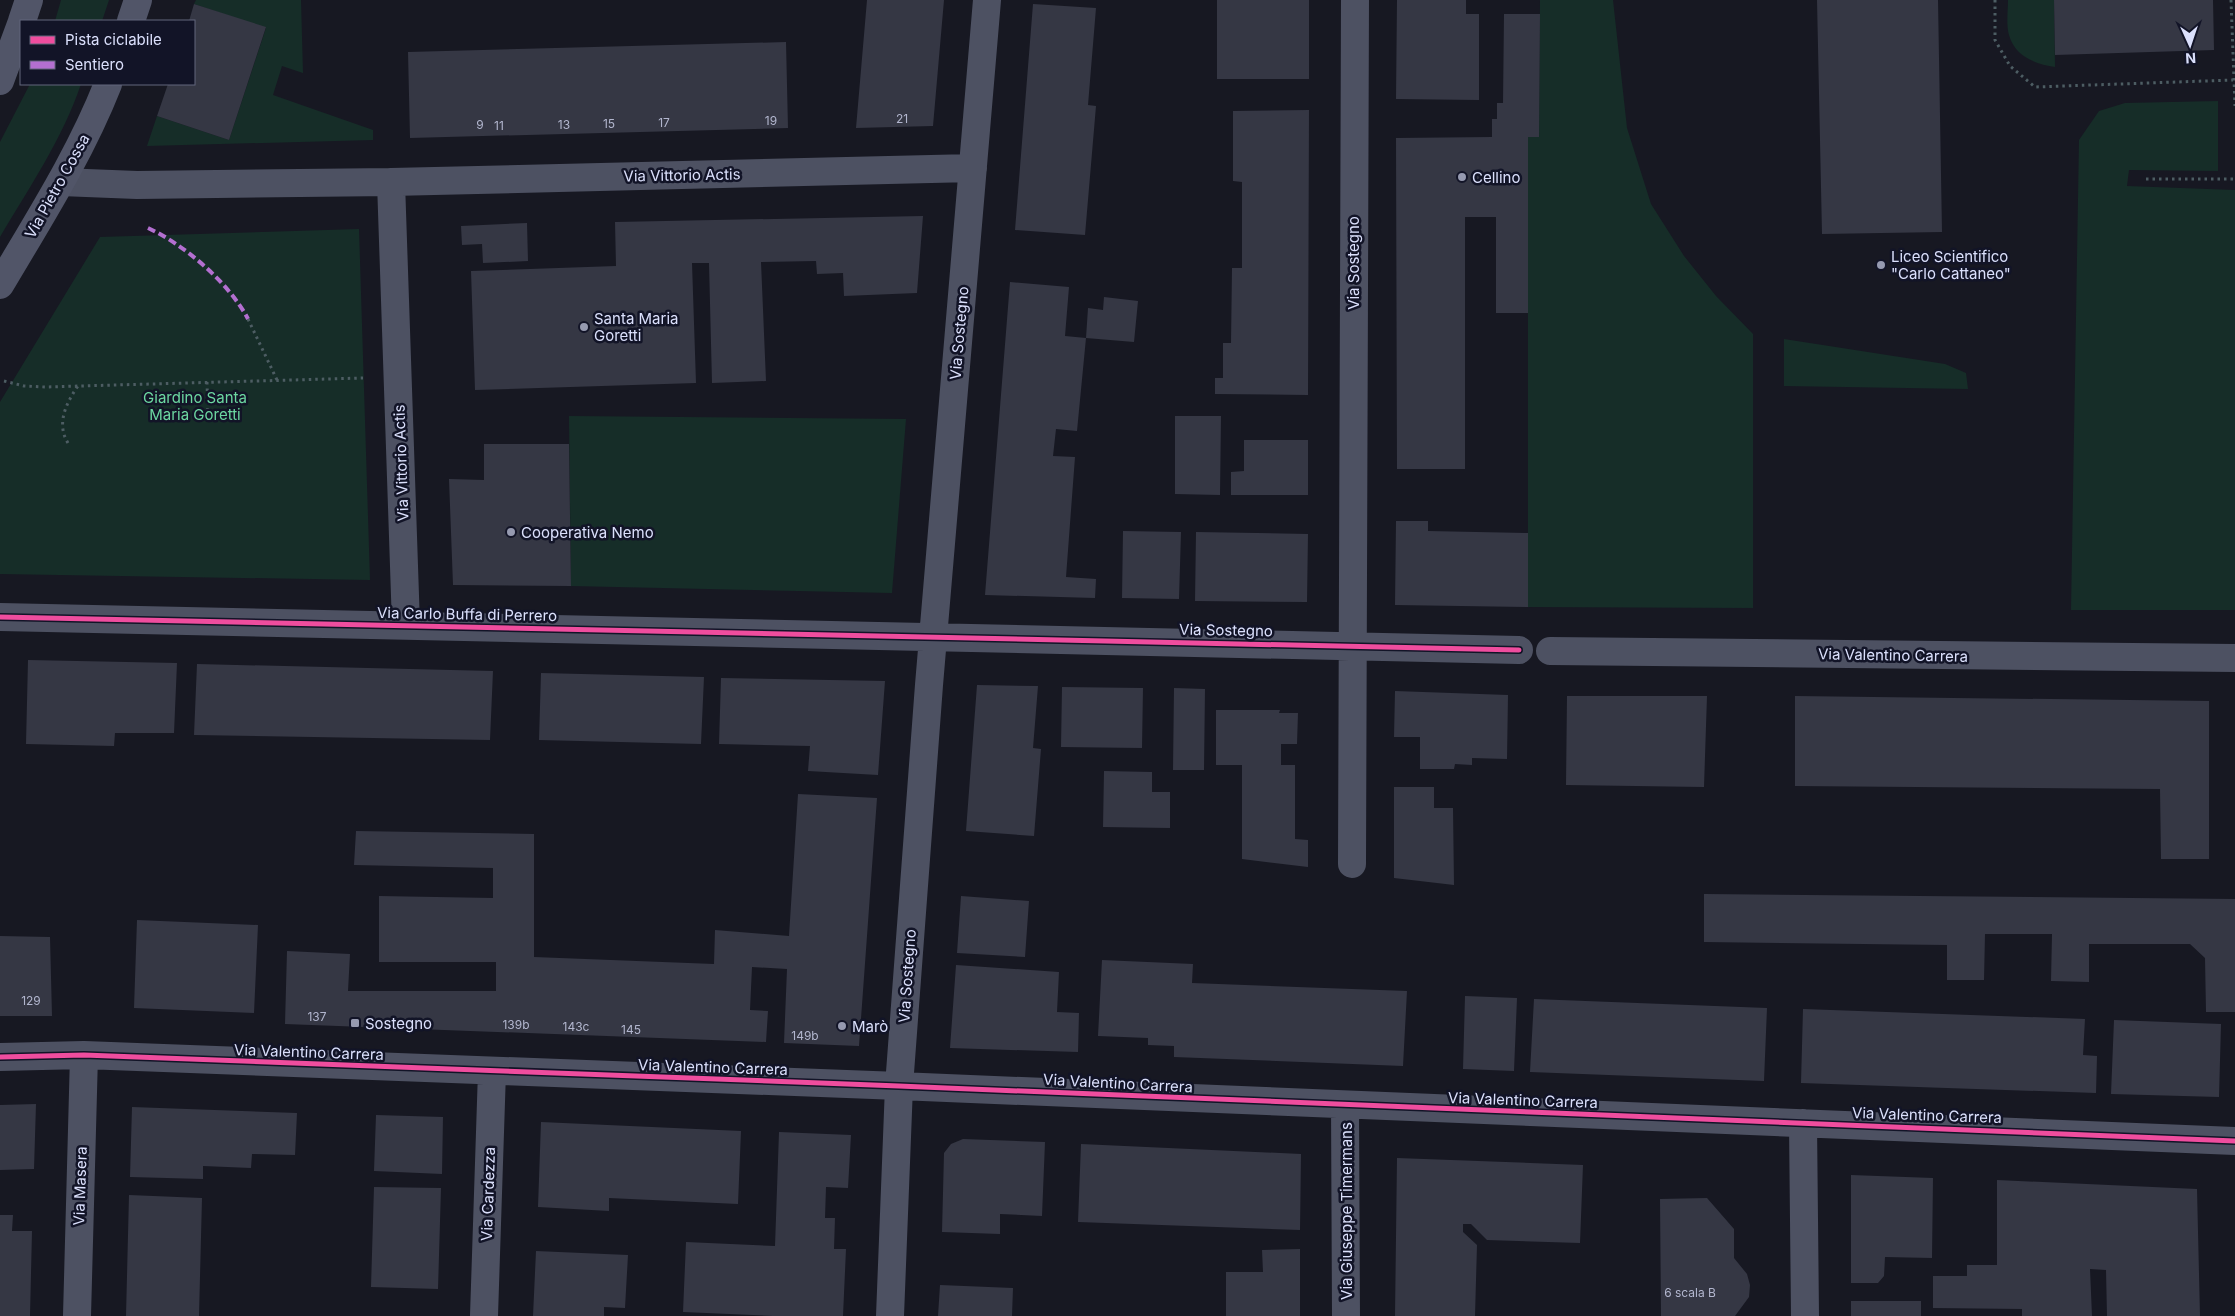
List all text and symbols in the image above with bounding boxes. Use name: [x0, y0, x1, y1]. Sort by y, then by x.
legend: [20, 20, 195, 85]
north arrow: [2165, 20, 2215, 70]
text: Pista ciclabile: [65, 30, 162, 49]
text: N: [2185, 50, 2196, 67]
text: Sentiero: [65, 55, 124, 74]
house number: 21: [896, 111, 908, 126]
house number: 19: [765, 113, 777, 128]
house number: 17: [658, 115, 670, 130]
house number: 15: [603, 116, 615, 131]
house number: 9: [476, 117, 484, 132]
house number: 13: [558, 117, 570, 132]
house number: 11: [494, 118, 504, 133]
street label: Via Pietro Cossa: [20, 131, 94, 241]
street label: Via Vittorio Actis: [623, 164, 741, 186]
place label: Cellino: [1472, 168, 1520, 187]
marker: Cellino: [1456, 171, 1468, 183]
street label: Via Sostegno: [1344, 216, 1363, 310]
place label: Liceo Scientifico "Carlo Cattaneo": [1891, 247, 2011, 283]
marker: Liceo Scientifico "Carlo Cattaneo": [1875, 259, 1887, 271]
street label: Via Sostegno: [945, 285, 973, 381]
place label: Santa Maria Goretti: [594, 309, 678, 345]
marker: Santa Maria Goretti: [578, 321, 590, 333]
park label: Giardino Santa Maria Goretti: [143, 388, 247, 424]
street label: Via Vittorio Actis: [389, 404, 413, 522]
place label: Cooperativa Nemo: [521, 523, 654, 542]
marker: Cooperativa Nemo: [505, 526, 517, 538]
street label: Via Carlo Buffa di Perrero: [377, 603, 557, 625]
street label: Via Sostegno: [1179, 620, 1273, 640]
street label: Via Valentino Carrera: [1818, 644, 1968, 666]
street label: Via Sostegno: [894, 929, 920, 1023]
house number: 129: [21, 993, 41, 1008]
house number: 137: [307, 1009, 327, 1024]
place label: Sostegno: [365, 1014, 432, 1033]
marker: Sostegno: [349, 1017, 361, 1029]
house number: 139b: [502, 1017, 530, 1032]
place label: Marò: [852, 1017, 888, 1036]
house number: 143c: [563, 1019, 590, 1034]
marker: Marò: [836, 1020, 848, 1032]
house number: 145: [621, 1022, 641, 1037]
house number: 149b: [791, 1028, 819, 1043]
street label: Via Valentino Carrera: [234, 1040, 384, 1064]
street label: Via Valentino Carrera: [638, 1055, 788, 1079]
street label: Via Valentino Carrera: [1043, 1070, 1193, 1096]
street label: Via Valentino Carrera: [1448, 1088, 1598, 1112]
street label: Via Valentino Carrera: [1852, 1103, 2002, 1127]
street label: Via Giuseppe Timermans: [1337, 1122, 1356, 1300]
street label: Via Masera: [69, 1146, 91, 1226]
street label: Via Cardezza: [477, 1147, 499, 1241]
house number: 6 scala B: [1664, 1285, 1716, 1300]

